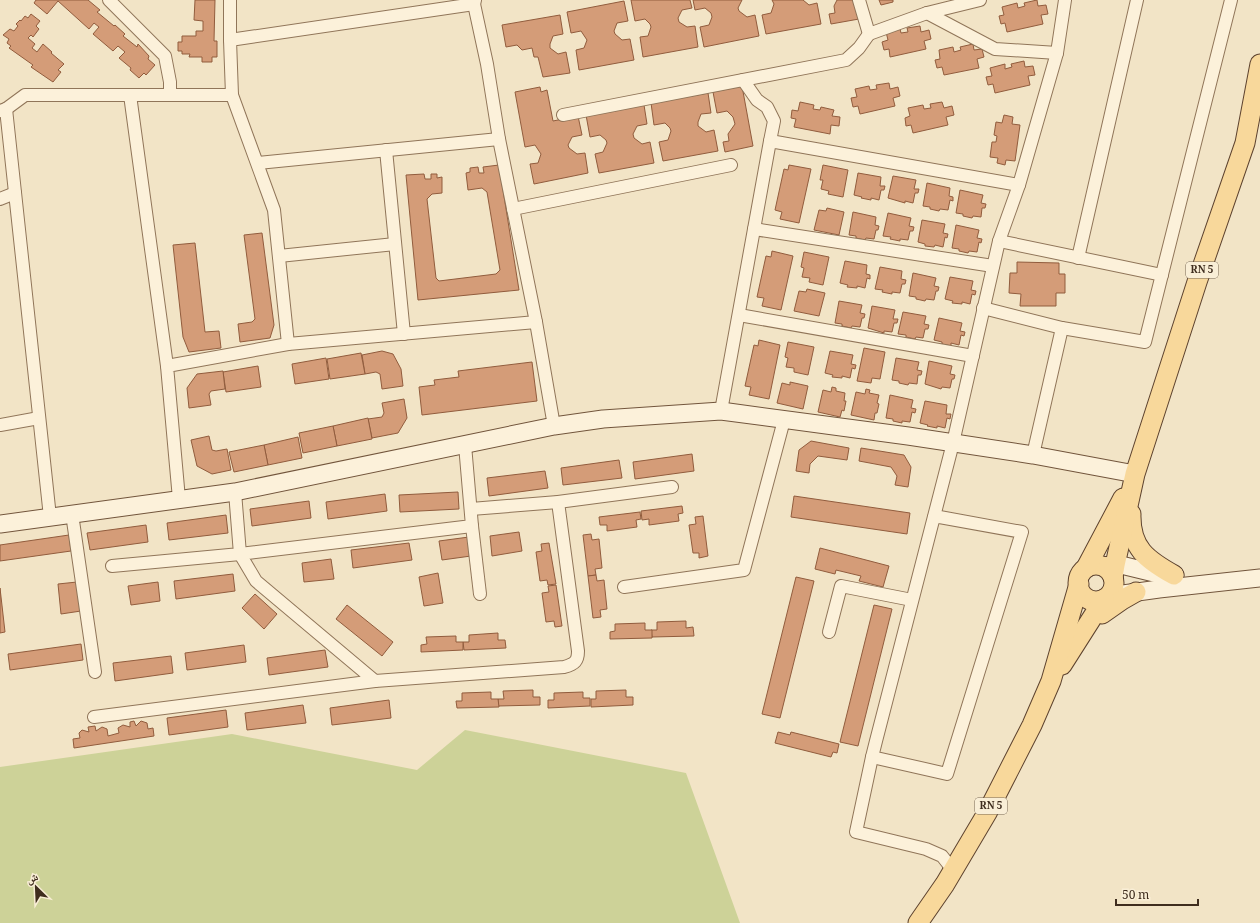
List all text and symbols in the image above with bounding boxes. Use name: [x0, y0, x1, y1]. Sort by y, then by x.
road number: RN 5: [1186, 262, 1218, 278]
road number: RN 5: [975, 798, 1007, 814]
north arrow: [16, 867, 56, 907]
text: ش: [23, 868, 42, 890]
scale bar: [1116, 881, 1198, 907]
text: 50 m: [1122, 886, 1149, 907]

